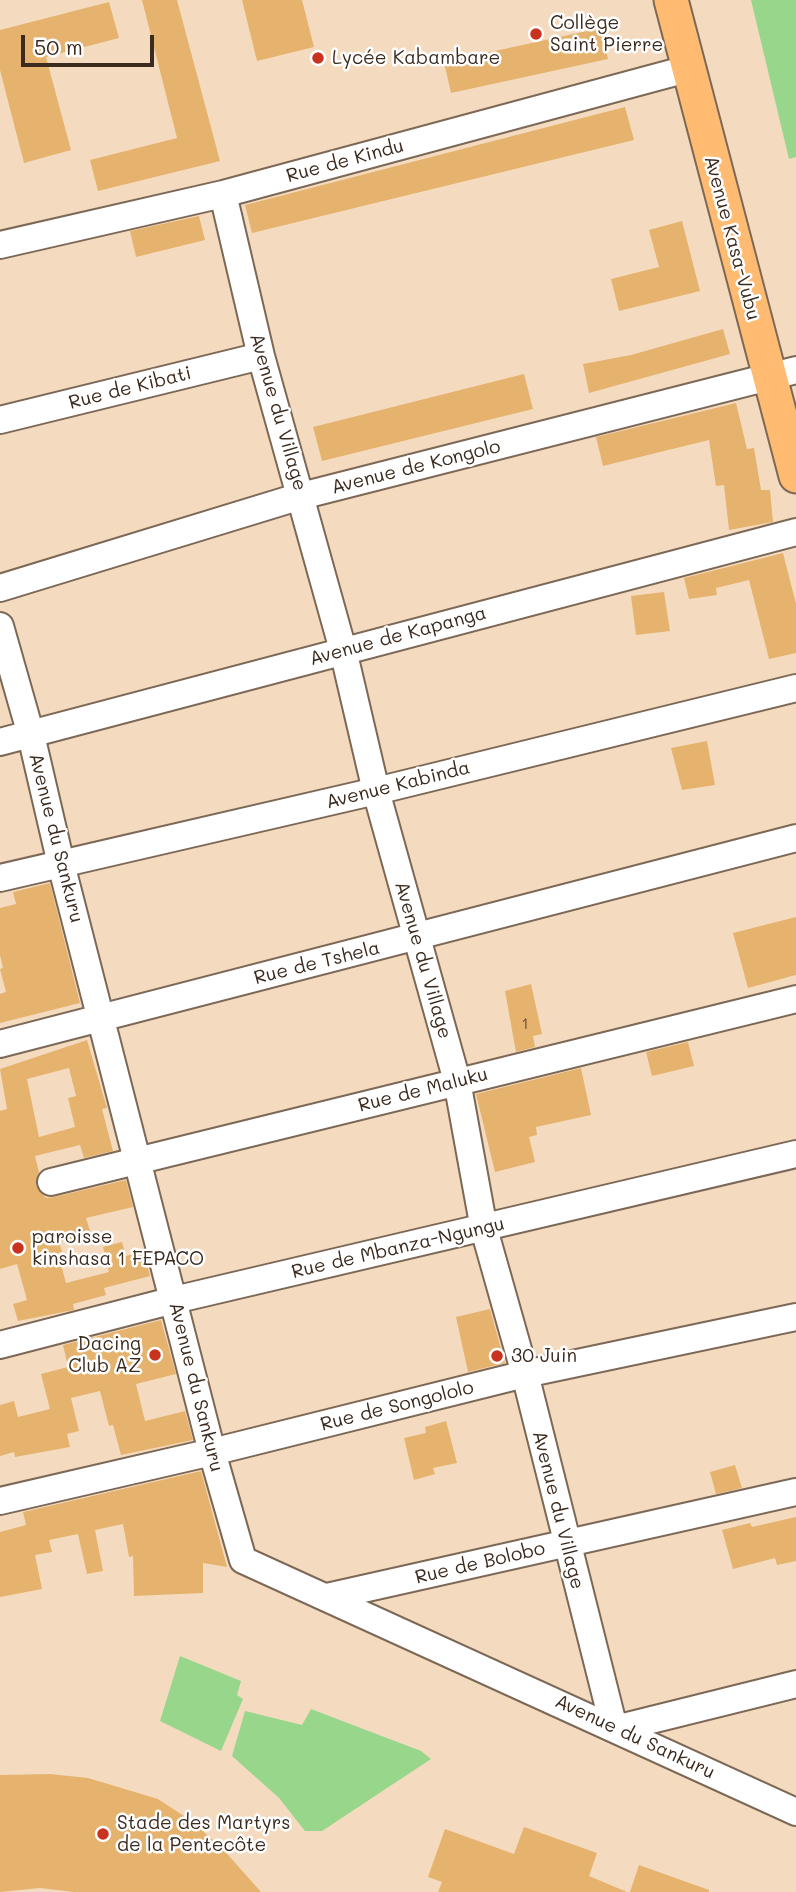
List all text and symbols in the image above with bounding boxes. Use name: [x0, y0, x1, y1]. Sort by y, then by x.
place label: Collège Saint Pierre: [550, 12, 663, 56]
scale bar: [24, 21, 158, 65]
marker: Collège Saint Pierre: [528, 26, 544, 42]
text: 50 m: [34, 33, 83, 60]
place label: Lycée Kabambare: [332, 47, 500, 69]
marker: Lycée Kabambare: [310, 50, 326, 66]
street label: Rue de Kindu: [284, 134, 406, 188]
street label: Avenue Kasa-Vubu: [699, 153, 765, 323]
street label: Avenue du Village: [245, 331, 311, 493]
street label: Rue de Kibati: [66, 362, 194, 414]
street label: Avenue de Kongolo: [329, 435, 503, 499]
street label: Avenue de Kapanga: [307, 601, 489, 671]
street label: Avenue du Sankuru: [24, 751, 88, 925]
street label: Avenue Kabinda: [324, 756, 472, 814]
street label: Avenue du Village: [390, 879, 456, 1041]
street label: Rue de Tshela: [252, 936, 382, 990]
house number: 1: [521, 1014, 529, 1034]
street label: Rue de Maluku: [356, 1063, 490, 1117]
street label: Rue de Mbanza-Ngungu: [289, 1212, 507, 1284]
place label: paroisse kinshasa 1 FEPACO: [32, 1226, 204, 1270]
marker: paroisse kinshasa 1 FEPACO: [10, 1240, 26, 1256]
street label: Avenue du Sankuru: [164, 1300, 228, 1474]
place label: Dacing Club AZ: [68, 1333, 141, 1377]
place label: 30 Juin: [511, 1345, 577, 1367]
marker: Dacing Club AZ: [147, 1347, 163, 1363]
marker: 30 Juin: [489, 1348, 505, 1364]
street label: Rue de Songololo: [318, 1376, 476, 1436]
street label: Avenue du Village: [527, 1428, 589, 1592]
street label: Rue de Bolobo: [413, 1537, 547, 1589]
street label: Avenue du Sankuru: [551, 1690, 719, 1784]
place label: Stade des Martyrs de la Pentecôte: [117, 1812, 290, 1856]
marker: Stade des Martyrs de la Pentecôte: [95, 1826, 111, 1842]

